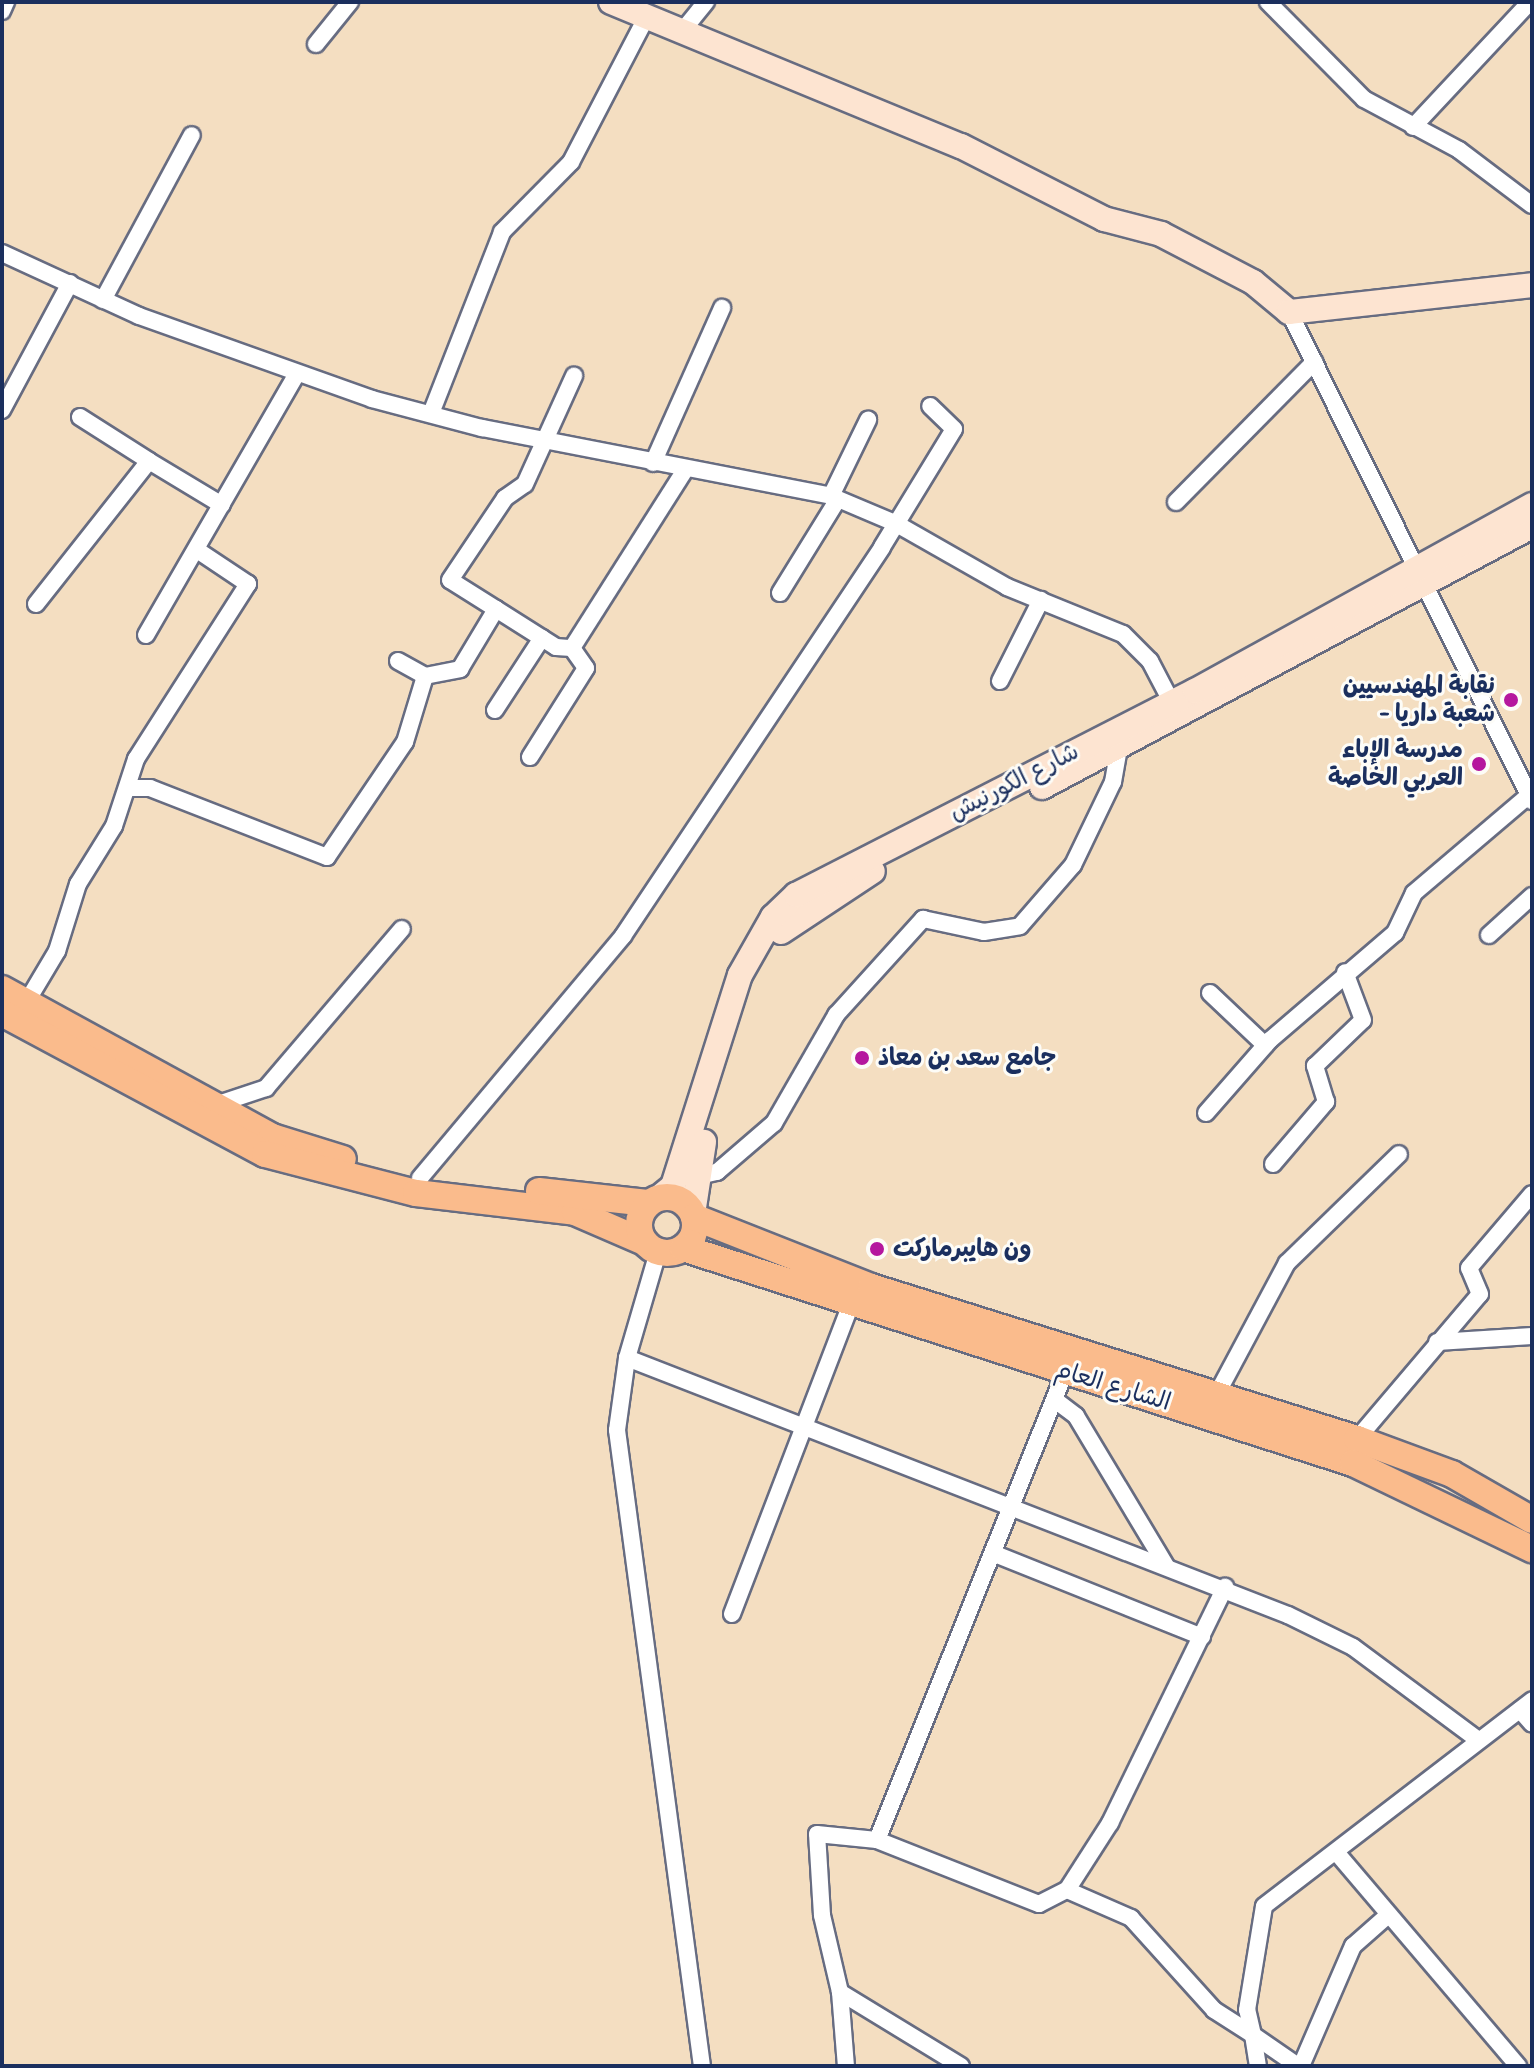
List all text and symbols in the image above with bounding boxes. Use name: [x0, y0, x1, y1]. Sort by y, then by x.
place label: نقابة المهندسيين - شعبة داريا: [1343, 672, 1495, 728]
marker: نقابة المهندسيين - شعبة داريا: [1502, 691, 1520, 709]
place label: مدرسة الإباء العربي الخاصة: [1328, 736, 1463, 792]
street label: شارع الكورنيش: [944, 737, 1084, 827]
marker: مدرسة الإباء العربي الخاصة: [1470, 755, 1488, 773]
place label: جامع سعد بن معاذ: [878, 1044, 1056, 1072]
marker: جامع سعد بن معاذ: [853, 1049, 871, 1067]
place label: ون هايبرماركت: [893, 1235, 1032, 1263]
marker: ون هايبرماركت: [868, 1240, 886, 1258]
street label: الشارع العام: [1052, 1355, 1174, 1417]

